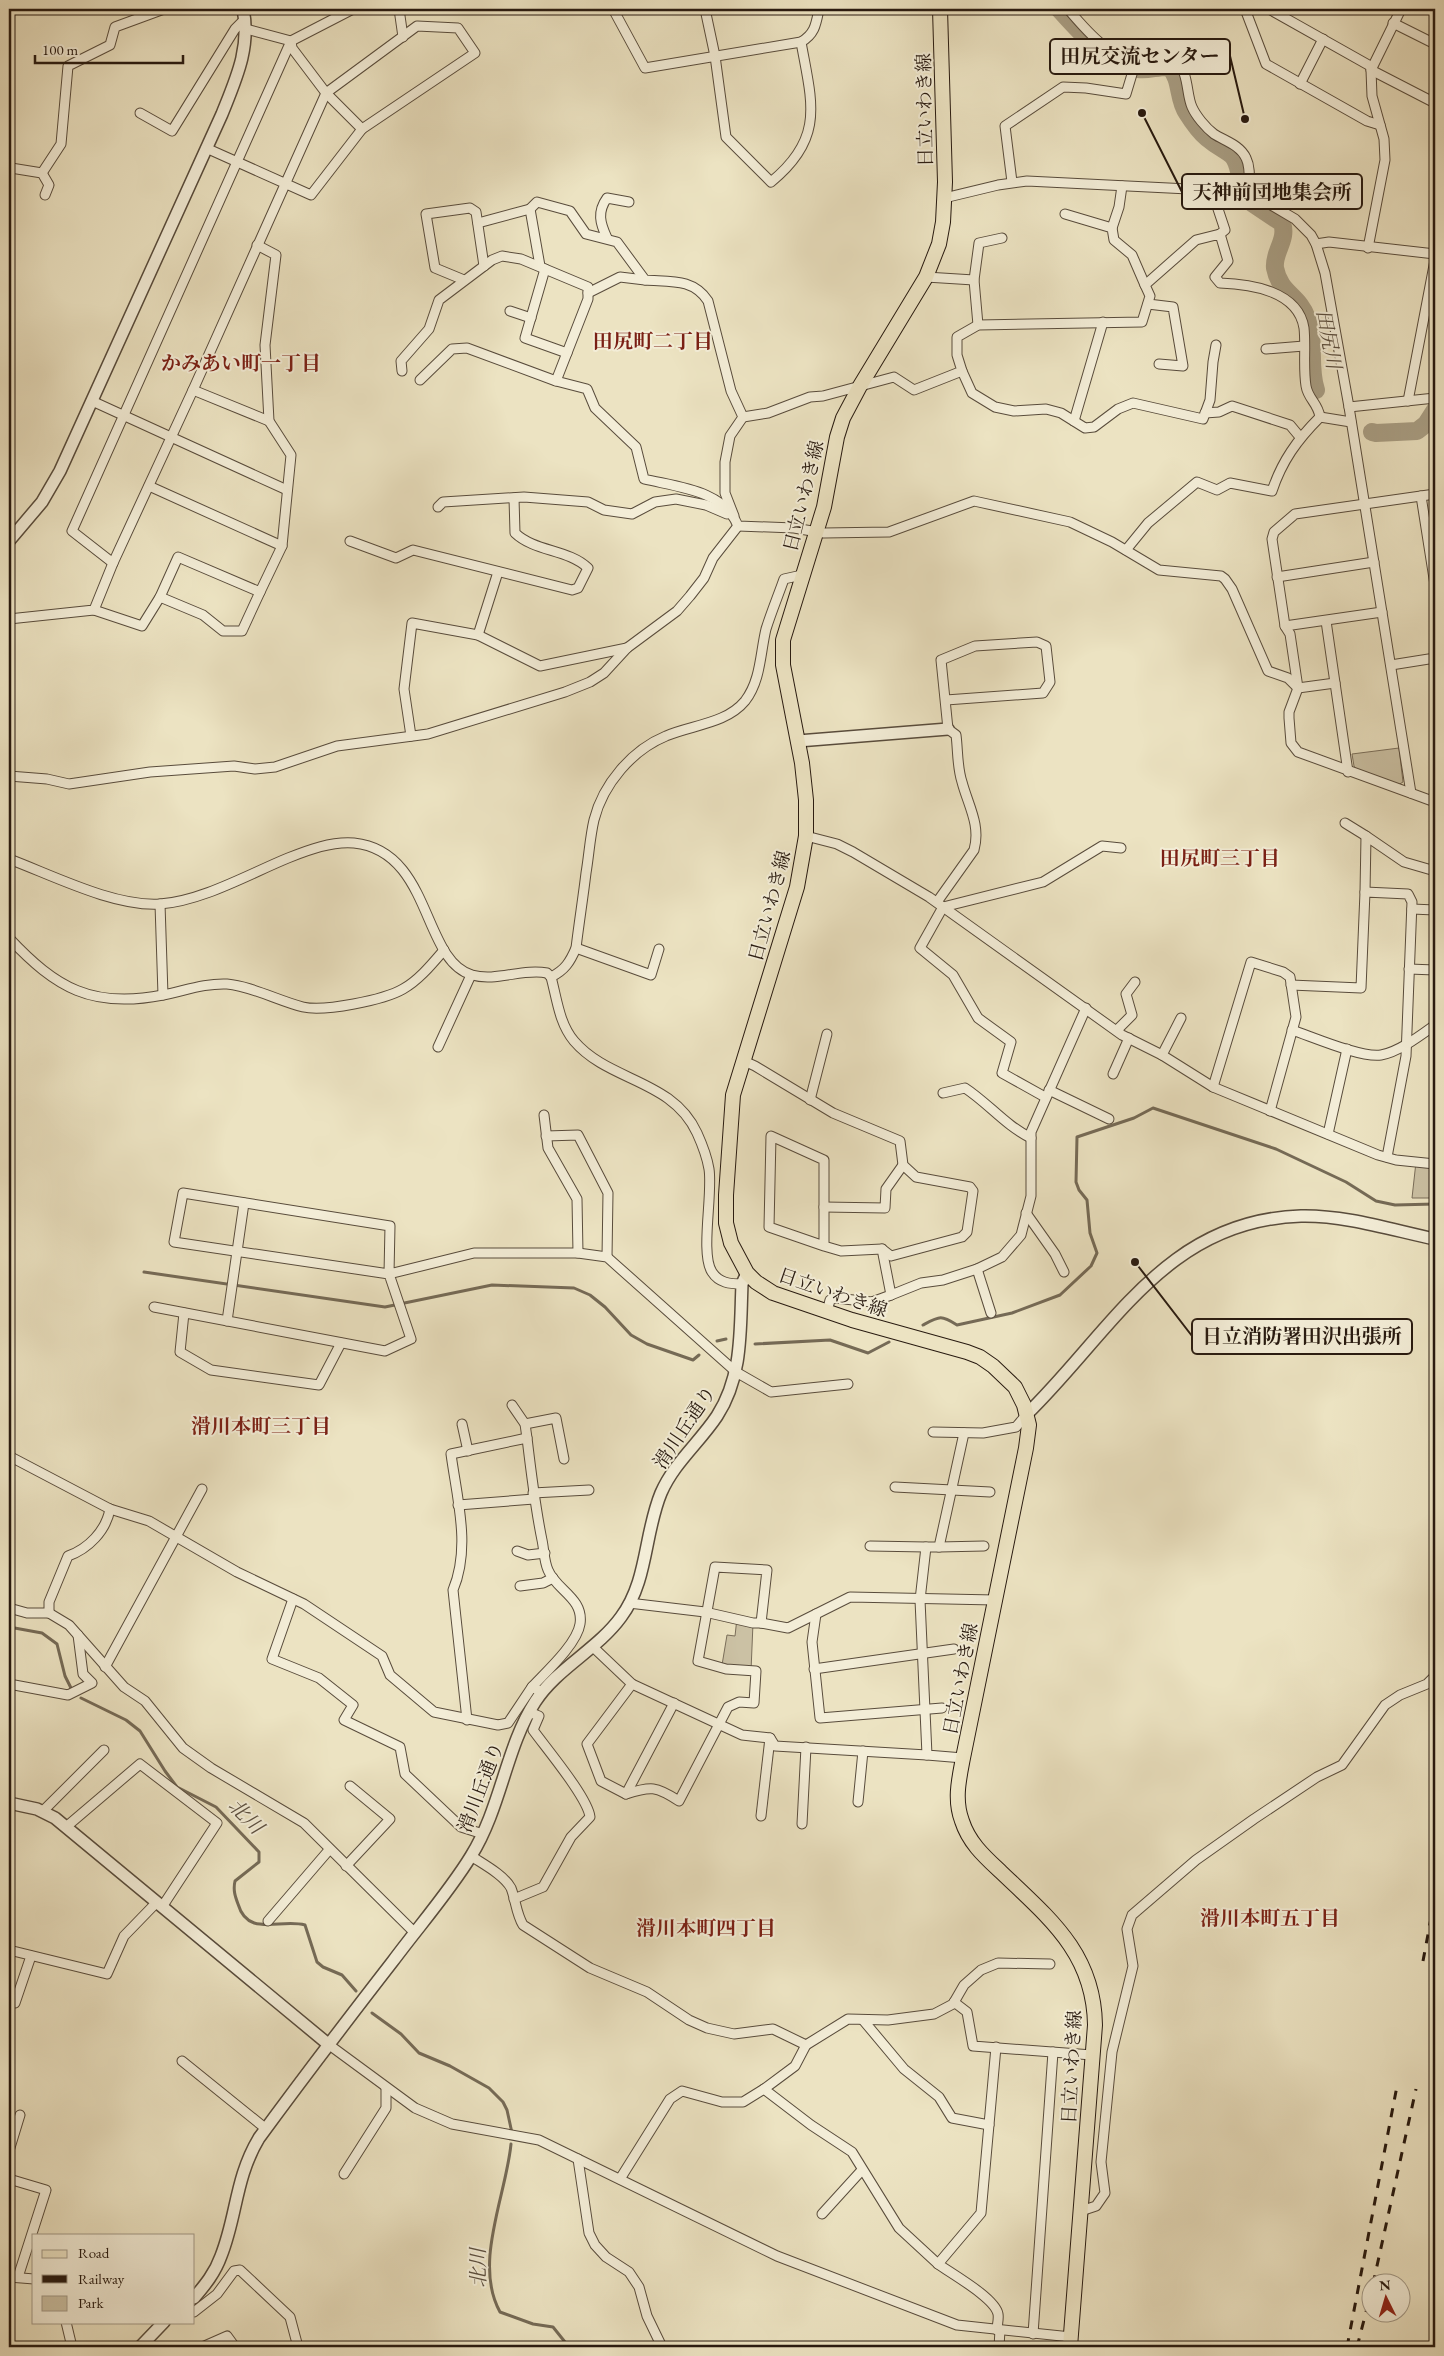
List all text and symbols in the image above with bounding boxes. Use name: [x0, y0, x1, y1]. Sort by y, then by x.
scale bar: [35, 32, 182, 64]
callout: 田尻交流センター: [1050, 39, 1230, 74]
text: 100 m: [42, 40, 79, 59]
text: 田尻交流センター: [1060, 43, 1220, 69]
street label: 日立いわき線: [911, 53, 938, 167]
callout: 天神前団地集会所: [1182, 174, 1362, 209]
text: 天神前団地集会所: [1192, 179, 1352, 205]
water label: 田尻川: [1311, 307, 1348, 373]
district label: 田尻町二丁目: [593, 328, 713, 354]
district label: かみあい町一丁目: [161, 350, 321, 376]
street label: 日立いわき線: [778, 438, 829, 554]
district label: 田尻町三丁目: [1160, 845, 1280, 871]
street label: 日立いわき線: [743, 848, 796, 964]
street label: 日立いわき線: [775, 1262, 891, 1323]
callout: 日立消防署田沢出張所: [1192, 1319, 1412, 1354]
text: 日立消防署田沢出張所: [1202, 1323, 1402, 1349]
street label: 滑川丘通り: [647, 1381, 721, 1474]
district label: 滑川本町三丁目: [191, 1413, 331, 1439]
street label: 日立いわき線: [937, 1621, 984, 1737]
street label: 滑川丘通り: [452, 1738, 509, 1836]
water label: 北川: [223, 1793, 271, 1841]
district label: 滑川本町五丁目: [1200, 1905, 1340, 1931]
district label: 滑川本町四丁目: [636, 1915, 776, 1941]
street label: 日立いわき線: [1056, 2009, 1087, 2125]
legend: [32, 2234, 195, 2324]
text: Road: [78, 2243, 110, 2262]
water label: 北川: [465, 2246, 491, 2288]
text: Railway: [78, 2269, 125, 2288]
north arrow: [1362, 2274, 1412, 2324]
text: N: [1378, 2276, 1392, 2295]
text: Park: [78, 2293, 105, 2312]

